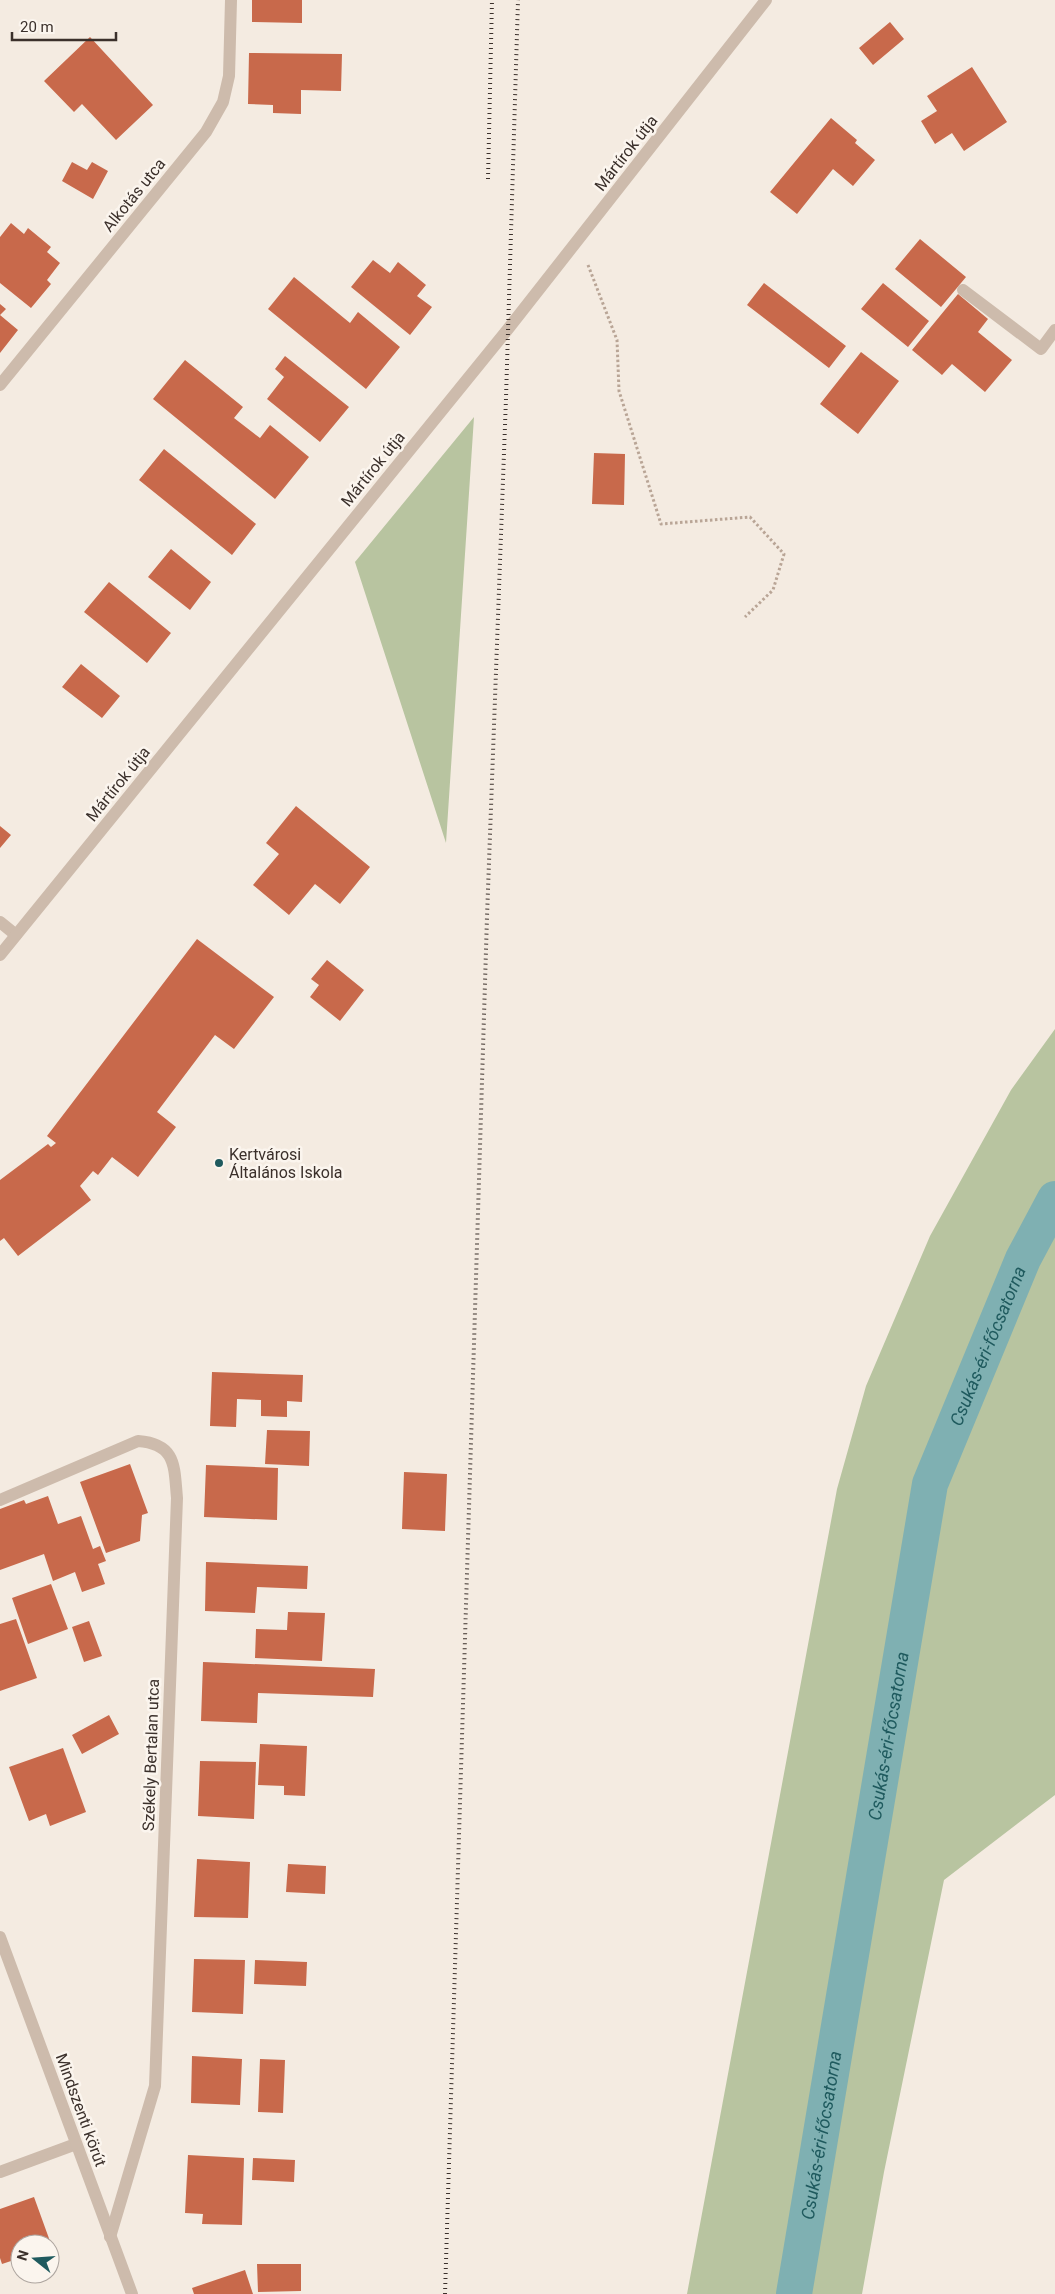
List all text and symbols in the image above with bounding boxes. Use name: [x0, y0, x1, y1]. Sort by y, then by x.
scale bar: [12, 10, 116, 42]
text: 20 m: [20, 18, 54, 36]
street label: Mártírok útja: [591, 111, 661, 195]
street label: Alkotás utca: [99, 154, 169, 236]
street label: Mártírok útja: [337, 428, 409, 510]
street label: Mártírok útja: [82, 743, 154, 825]
place label: Kertvárosi Általános Iskola: [229, 1145, 342, 1182]
marker: Kertvárosi Általános Iskola: [213, 1157, 225, 1169]
water label: Csukás-éri-főcsatorna: [945, 1263, 1030, 1429]
water label: Csukás-éri-főcsatorna: [863, 1650, 912, 1822]
street label: Székely Bertalan utca: [139, 1679, 163, 1831]
water label: Csukás-éri-főcsatorna: [796, 2049, 845, 2221]
street label: Mindszenti körút: [52, 2051, 110, 2169]
north arrow: [10, 2234, 60, 2284]
text: N: [13, 2248, 32, 2262]

